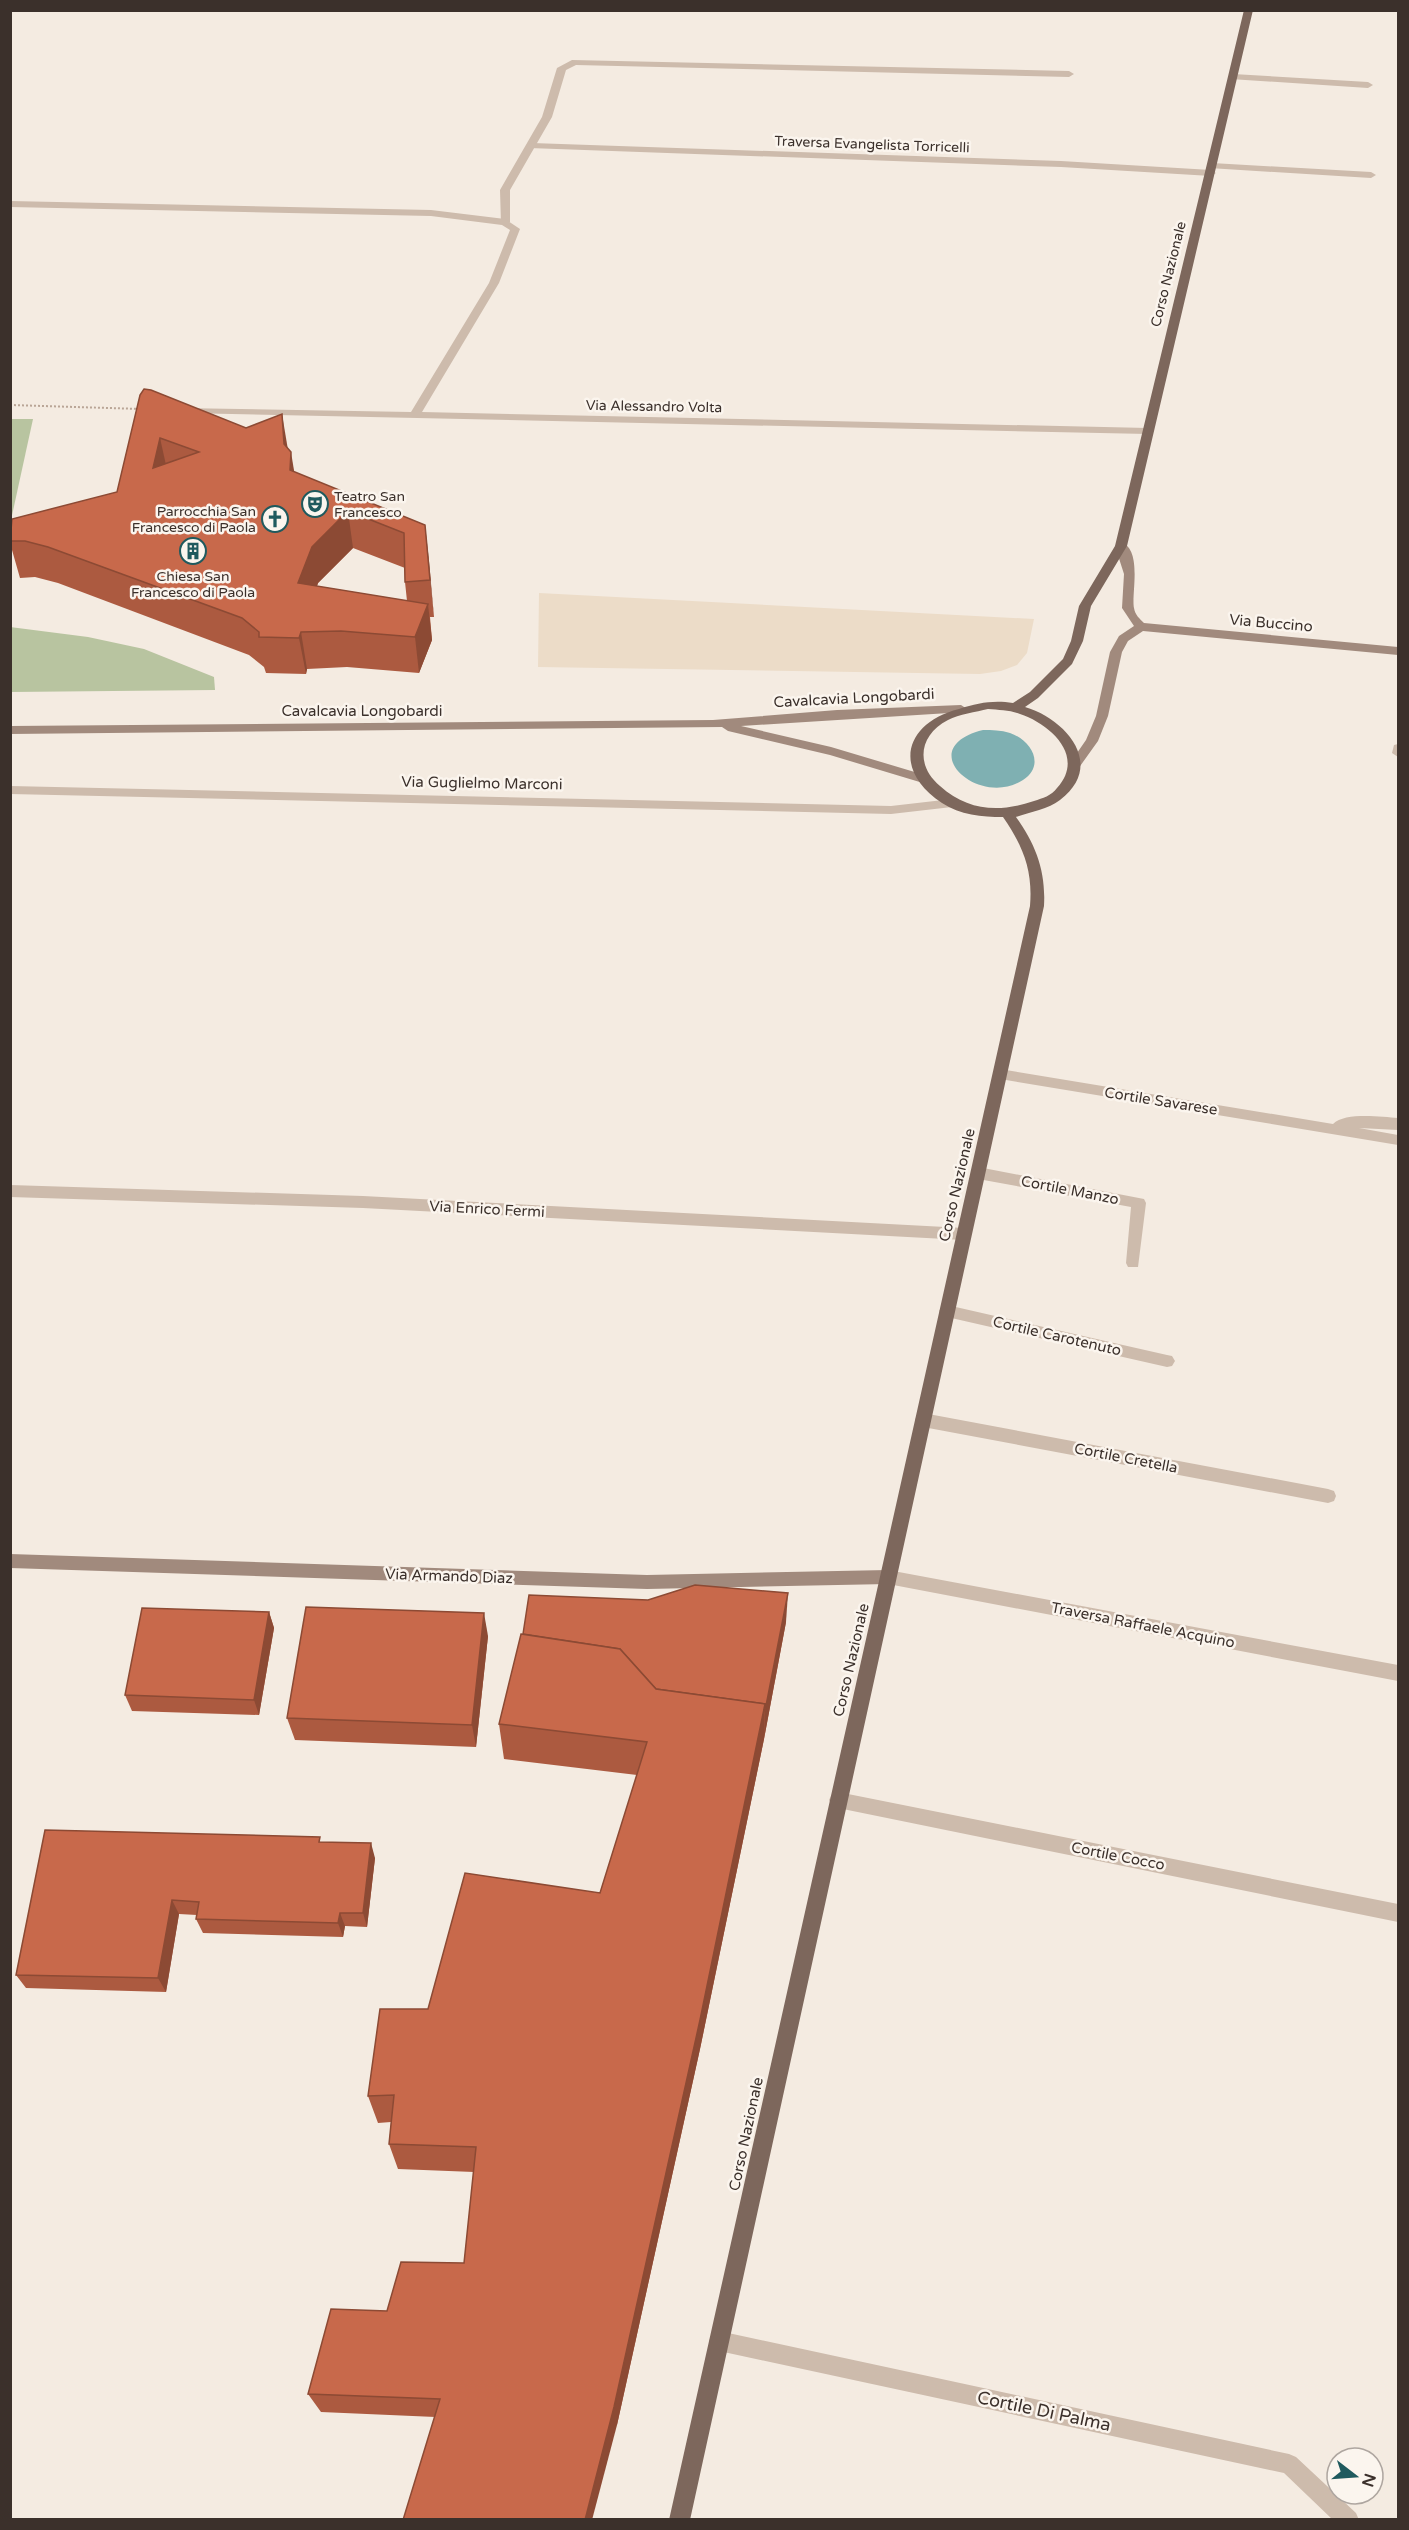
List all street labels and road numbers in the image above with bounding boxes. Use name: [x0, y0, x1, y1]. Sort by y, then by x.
street label: Traversa Evangelista Torricelli: [774, 133, 970, 156]
street label: Corso Nazionale: [1147, 220, 1190, 329]
street label: Via Alessandro Volta: [586, 397, 722, 416]
street label: Via Buccino: [1229, 610, 1313, 636]
street label: Cavalcavia Longobardi: [773, 685, 935, 711]
street label: Cavalcavia Longobardi: [281, 702, 443, 720]
street label: Via Guglielmo Marconi: [401, 773, 563, 793]
street label: Cortile Savarese: [1103, 1083, 1219, 1119]
street label: Corso Nazionale: [935, 1127, 979, 1243]
street label: Cortile Manzo: [1020, 1172, 1120, 1208]
street label: Via Enrico Fermi: [429, 1197, 545, 1221]
street label: Cortile Carotenuto: [991, 1312, 1123, 1360]
street label: Cortile Cretella: [1073, 1439, 1179, 1477]
street label: Via Armando Diaz: [385, 1565, 513, 1587]
street label: Traversa Raffaele Acquino: [1050, 1598, 1236, 1652]
street label: Corso Nazionale: [829, 1602, 873, 1718]
street label: Cortile Cocco: [1070, 1838, 1166, 1874]
street label: Corso Nazionale: [725, 2075, 767, 2193]
street label: Cortile Di Palma: [975, 2386, 1113, 2436]

